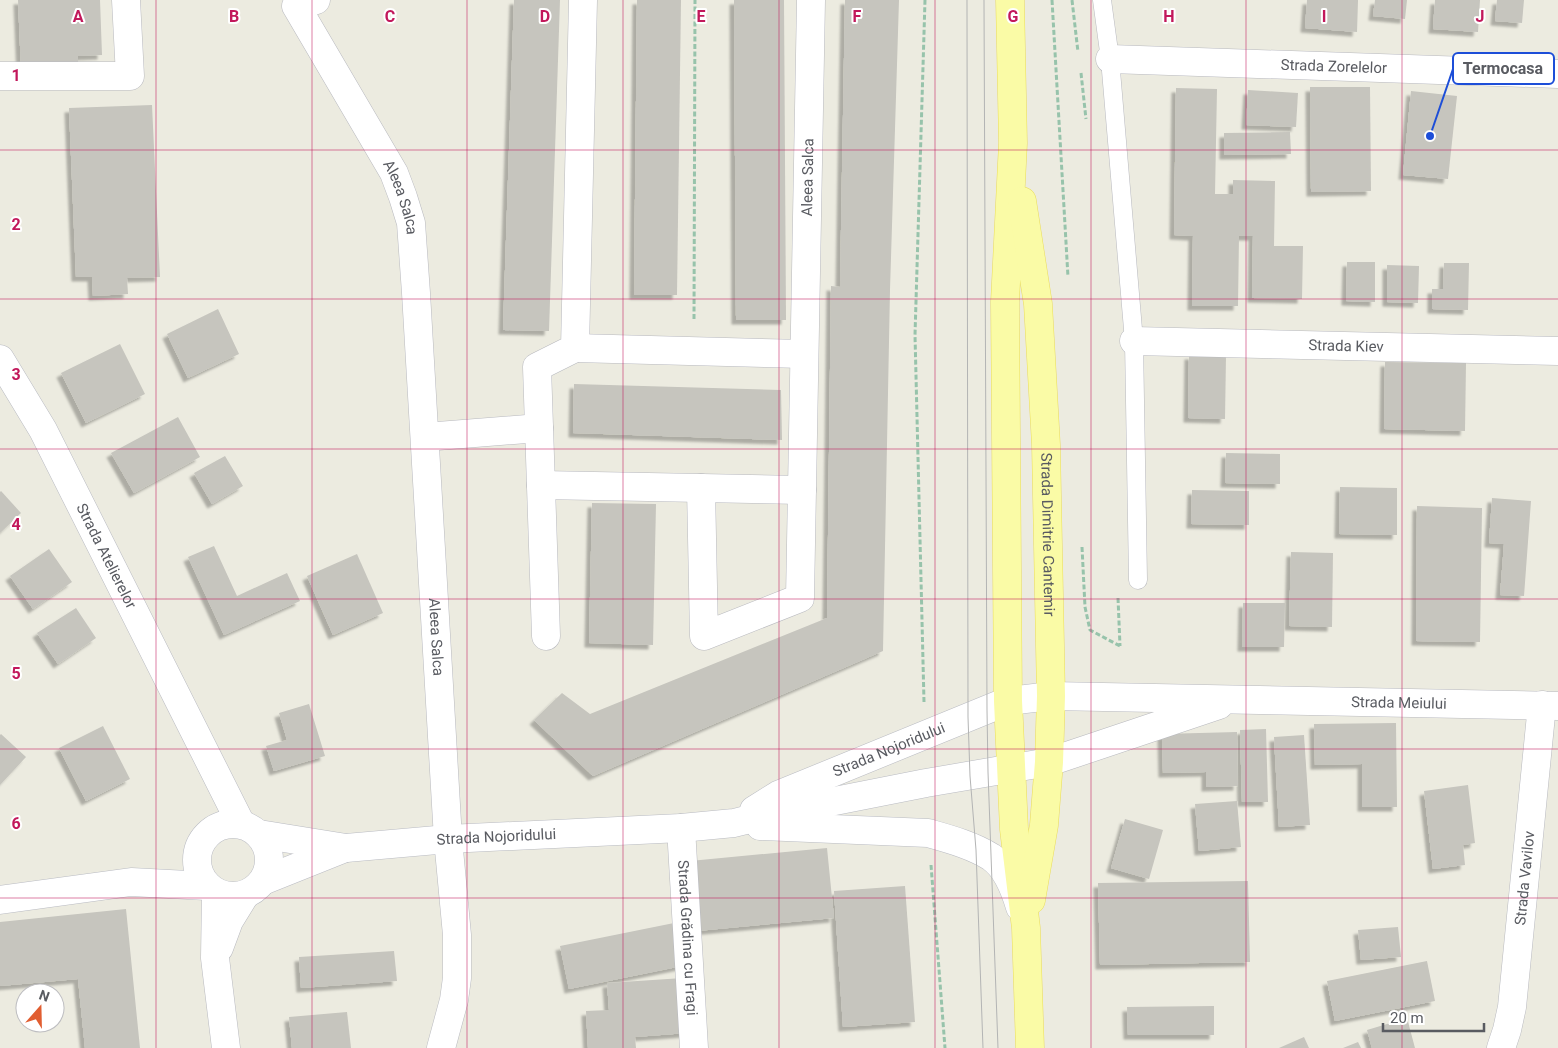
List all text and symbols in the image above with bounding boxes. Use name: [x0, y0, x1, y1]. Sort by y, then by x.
text: A: [73, 7, 84, 26]
text: B: [229, 7, 239, 26]
text: C: [385, 7, 395, 26]
text: D: [540, 7, 550, 26]
text: E: [697, 7, 706, 26]
text: F: [853, 7, 862, 26]
text: G: [1008, 7, 1019, 26]
text: H: [1163, 7, 1175, 26]
text: I: [1322, 7, 1326, 26]
text: J: [1476, 7, 1484, 26]
callout: Termocasa: [1453, 53, 1554, 84]
street label: Strada Zorelelor: [1280, 56, 1387, 77]
text: Termocasa: [1463, 59, 1544, 78]
text: 1: [11, 66, 21, 85]
street label: Aleea Salca: [798, 138, 817, 217]
street label: Aleea Salca: [379, 157, 421, 235]
text: 2: [11, 215, 21, 234]
street label: Strada Kiev: [1308, 336, 1384, 356]
text: 3: [11, 365, 21, 384]
street label: Strada Dimitrie Cantemir: [1037, 452, 1058, 617]
street label: Strada Atelierelor: [72, 500, 140, 612]
text: 4: [11, 515, 21, 534]
street label: Aleea Salca: [425, 597, 447, 676]
text: 5: [11, 664, 21, 683]
street label: Strada Meiului: [1351, 693, 1447, 713]
street label: Strada Nojoridului: [830, 719, 948, 781]
text: 6: [11, 814, 21, 833]
street label: Strada Nojoridului: [436, 825, 557, 849]
street label: Strada Vavilov: [1511, 830, 1538, 926]
street label: Strada Grădina cu Fragi: [674, 860, 701, 1016]
north arrow: [15, 983, 65, 1033]
text: N: [37, 987, 52, 1005]
scale bar: [1383, 1000, 1484, 1032]
text: 20 m: [1390, 1009, 1424, 1027]

